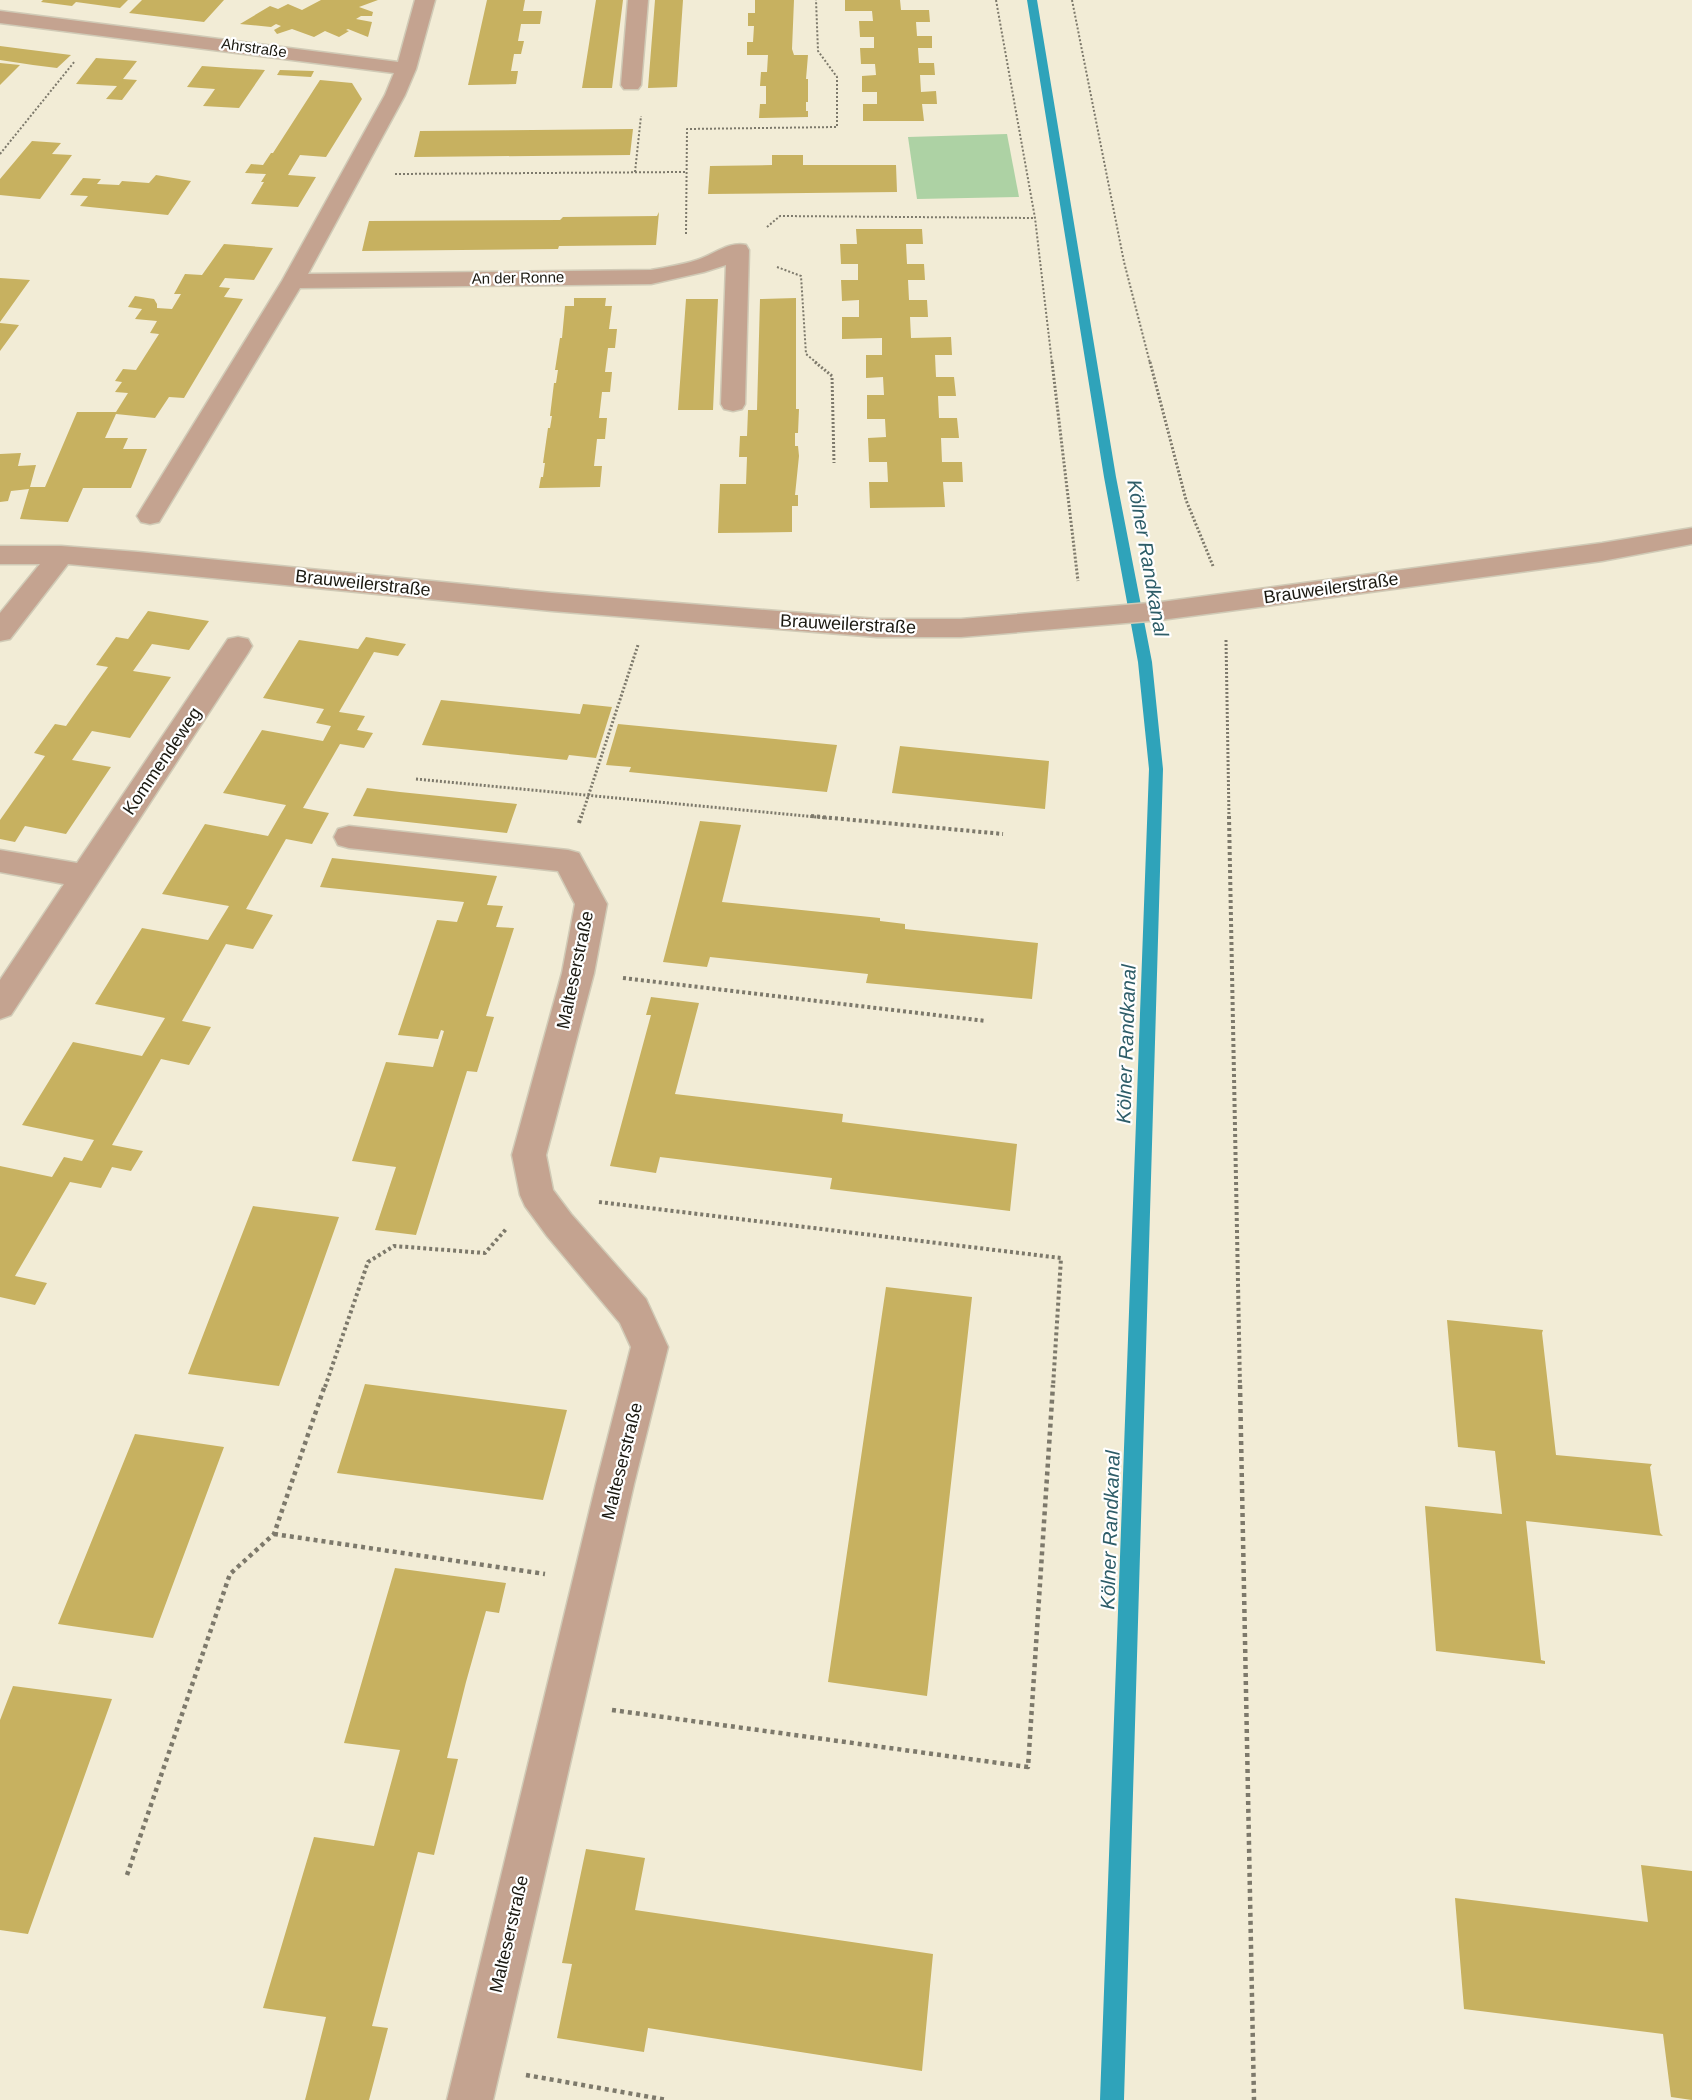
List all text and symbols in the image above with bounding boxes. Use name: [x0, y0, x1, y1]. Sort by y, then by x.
street label: Ahrstraße: [220, 35, 288, 61]
street label: An der Ronne: [472, 268, 564, 287]
water label: Kölner Randkanal: [1123, 478, 1173, 639]
street label: Brauweilerstraße: [294, 566, 432, 600]
street label: Brauweilerstraße: [1262, 569, 1400, 607]
street label: Brauweilerstraße: [780, 610, 916, 638]
street label: Kommendeweg: [119, 704, 205, 818]
street label: Malteserstraße: [553, 909, 597, 1031]
water label: Kölner Randkanal: [1112, 964, 1140, 1124]
street label: Malteserstraße: [598, 1400, 646, 1522]
water label: Kölner Randkanal: [1096, 1450, 1124, 1610]
street label: Malteserstraße: [486, 1873, 532, 1995]

